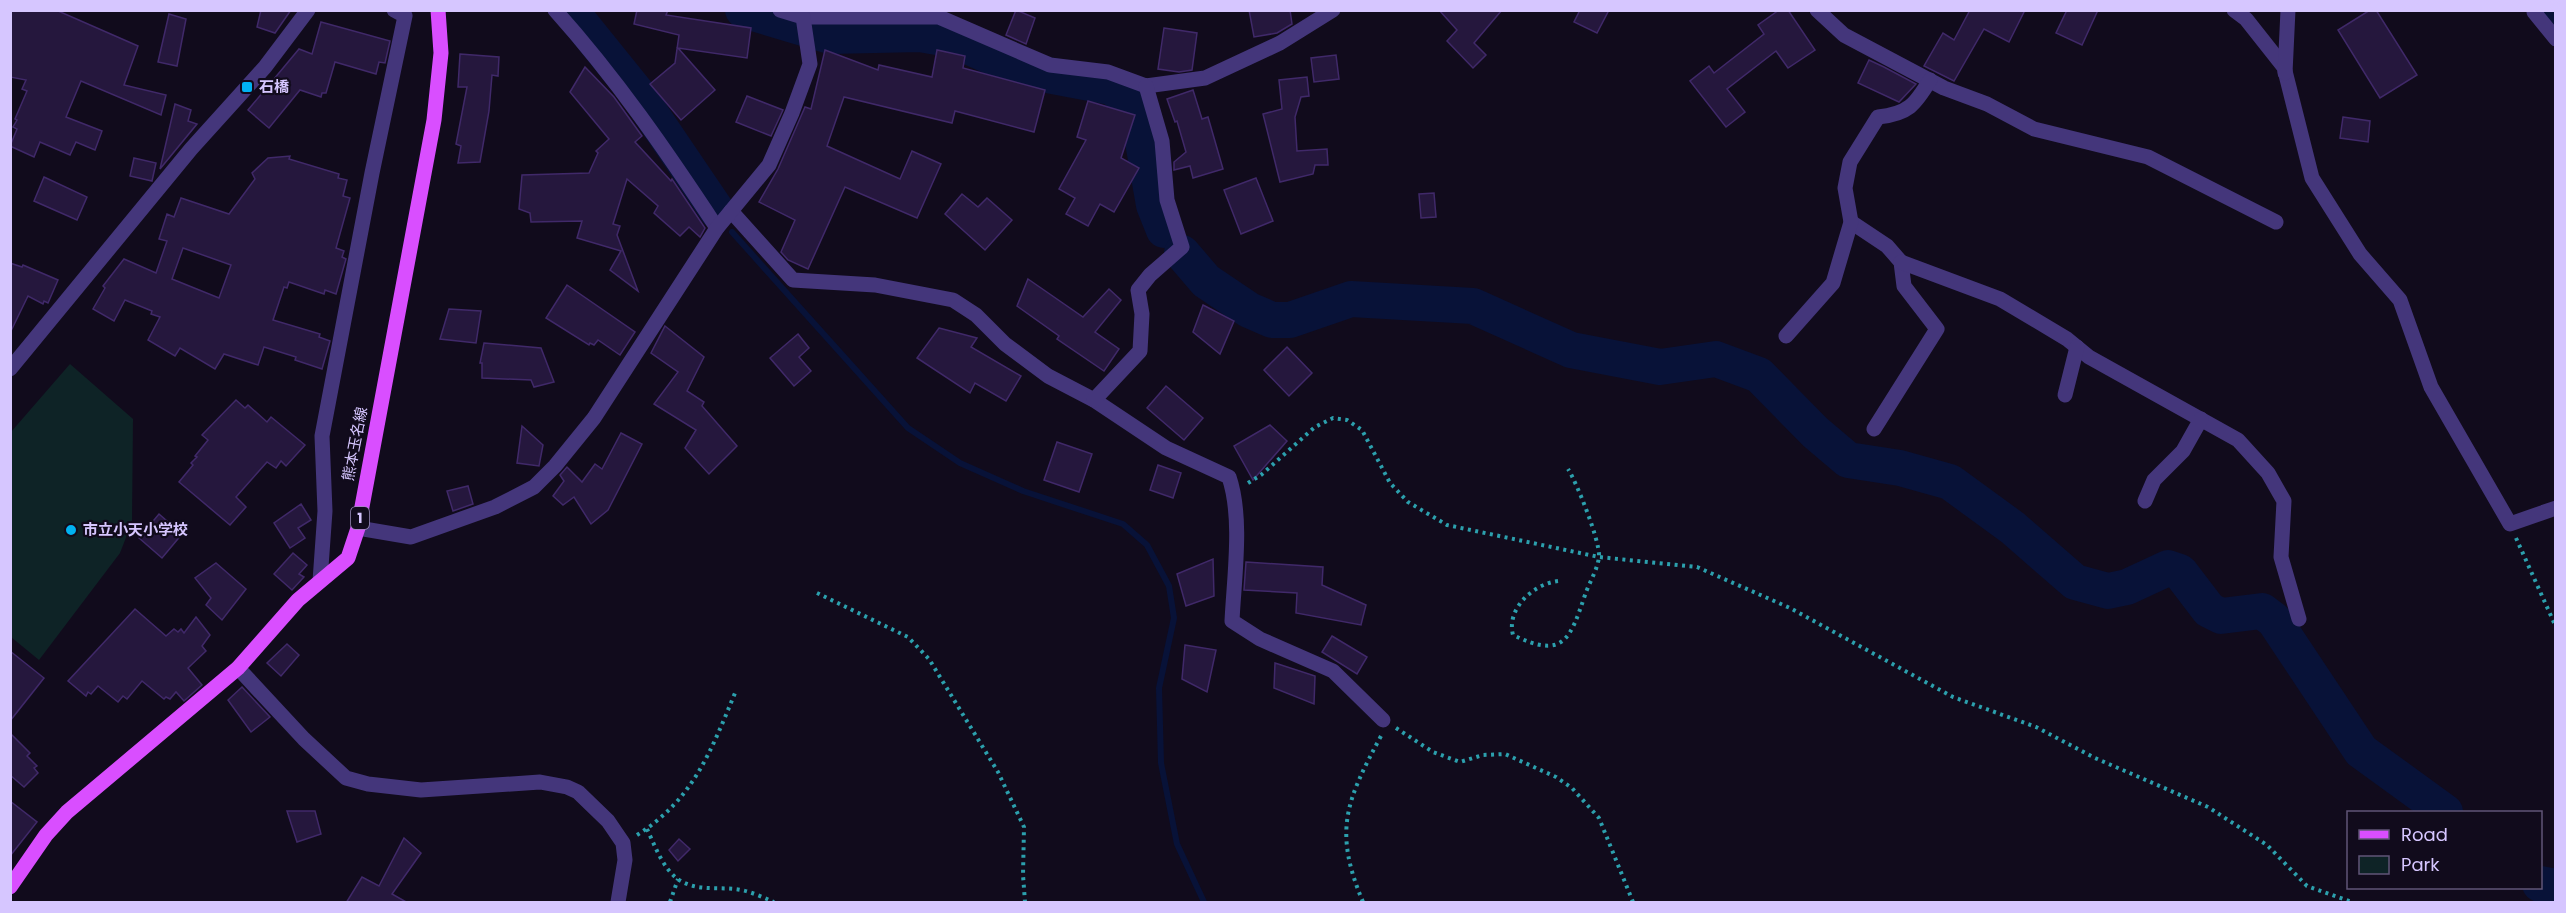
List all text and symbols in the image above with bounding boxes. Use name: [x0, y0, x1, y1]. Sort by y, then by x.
place label: 石橋: [259, 76, 290, 97]
marker: 石橋: [240, 80, 254, 94]
street label: 熊本玉名線: [337, 405, 372, 483]
road number: 1: [351, 507, 369, 529]
place label: 市立小天小学校: [83, 519, 188, 540]
marker: 市立小天小学校: [64, 523, 78, 537]
legend: [2347, 811, 2542, 889]
text: Road: [2401, 822, 2448, 847]
text: Park: [2401, 852, 2440, 877]

